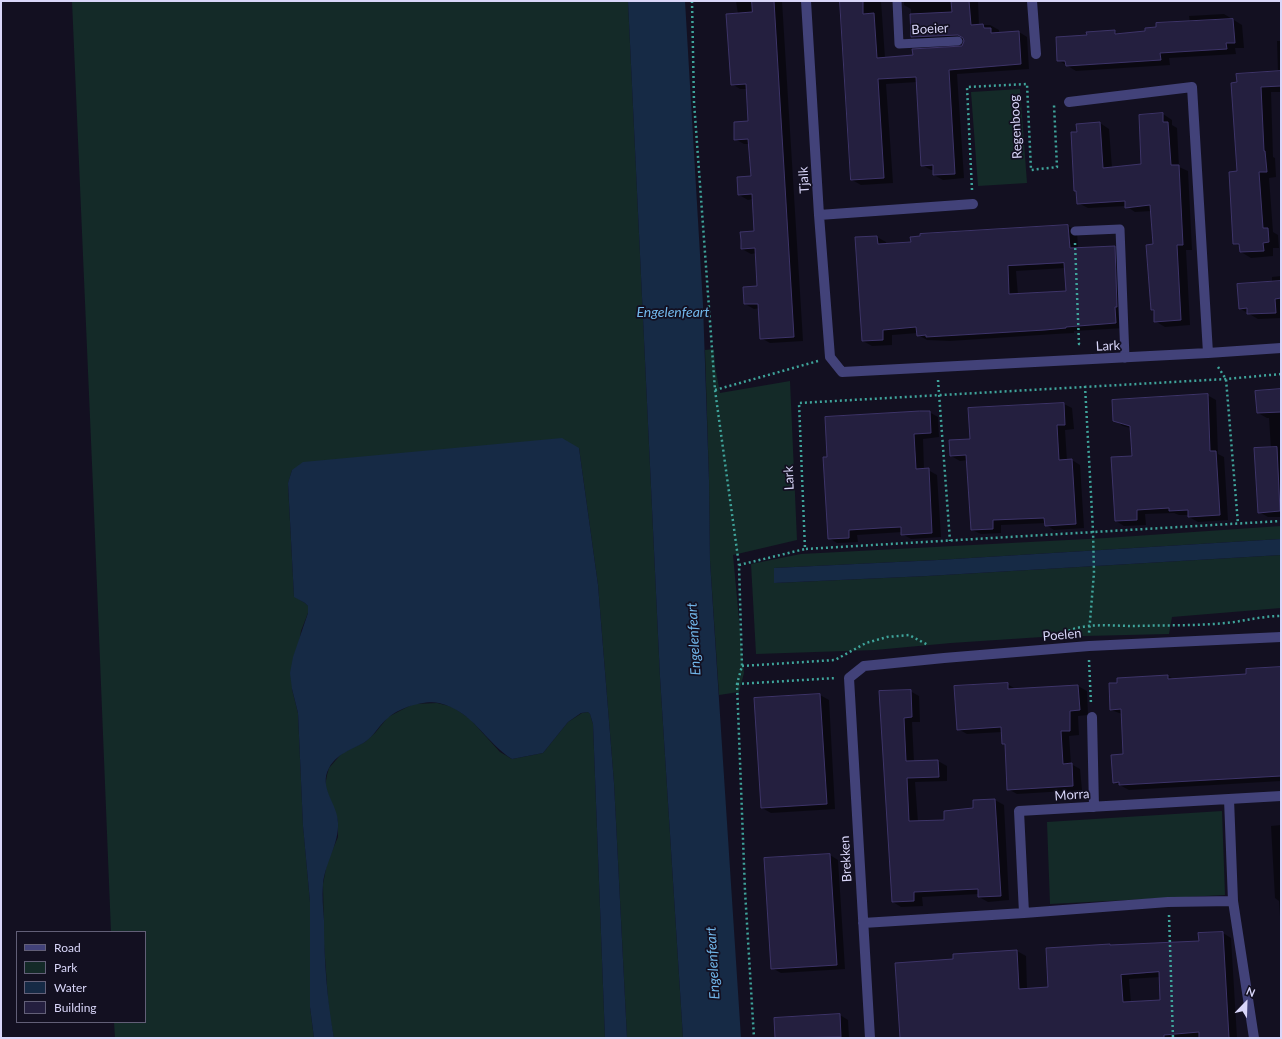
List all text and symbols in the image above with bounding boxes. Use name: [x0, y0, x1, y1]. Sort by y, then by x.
street label: Boeier: [911, 20, 949, 38]
street label: Regenboog: [1007, 95, 1025, 159]
street label: Tjalk: [796, 166, 812, 194]
water label: Engelenfeart: [636, 304, 710, 320]
street label: Lark: [1095, 338, 1121, 354]
street label: Lark: [781, 465, 797, 491]
water label: Engelenfeart: [684, 602, 704, 676]
street label: Poelen: [1042, 626, 1082, 644]
street label: Morra: [1054, 786, 1090, 804]
street label: Brekken: [837, 835, 855, 883]
water label: Engelenfeart: [703, 926, 723, 1000]
legend: [16, 931, 146, 1023]
text: Road: [54, 940, 81, 955]
text: Park: [54, 960, 77, 975]
text: Water: [54, 980, 87, 995]
north arrow: [1226, 983, 1266, 1023]
text: N: [1244, 984, 1257, 999]
text: Building: [54, 1000, 97, 1015]

